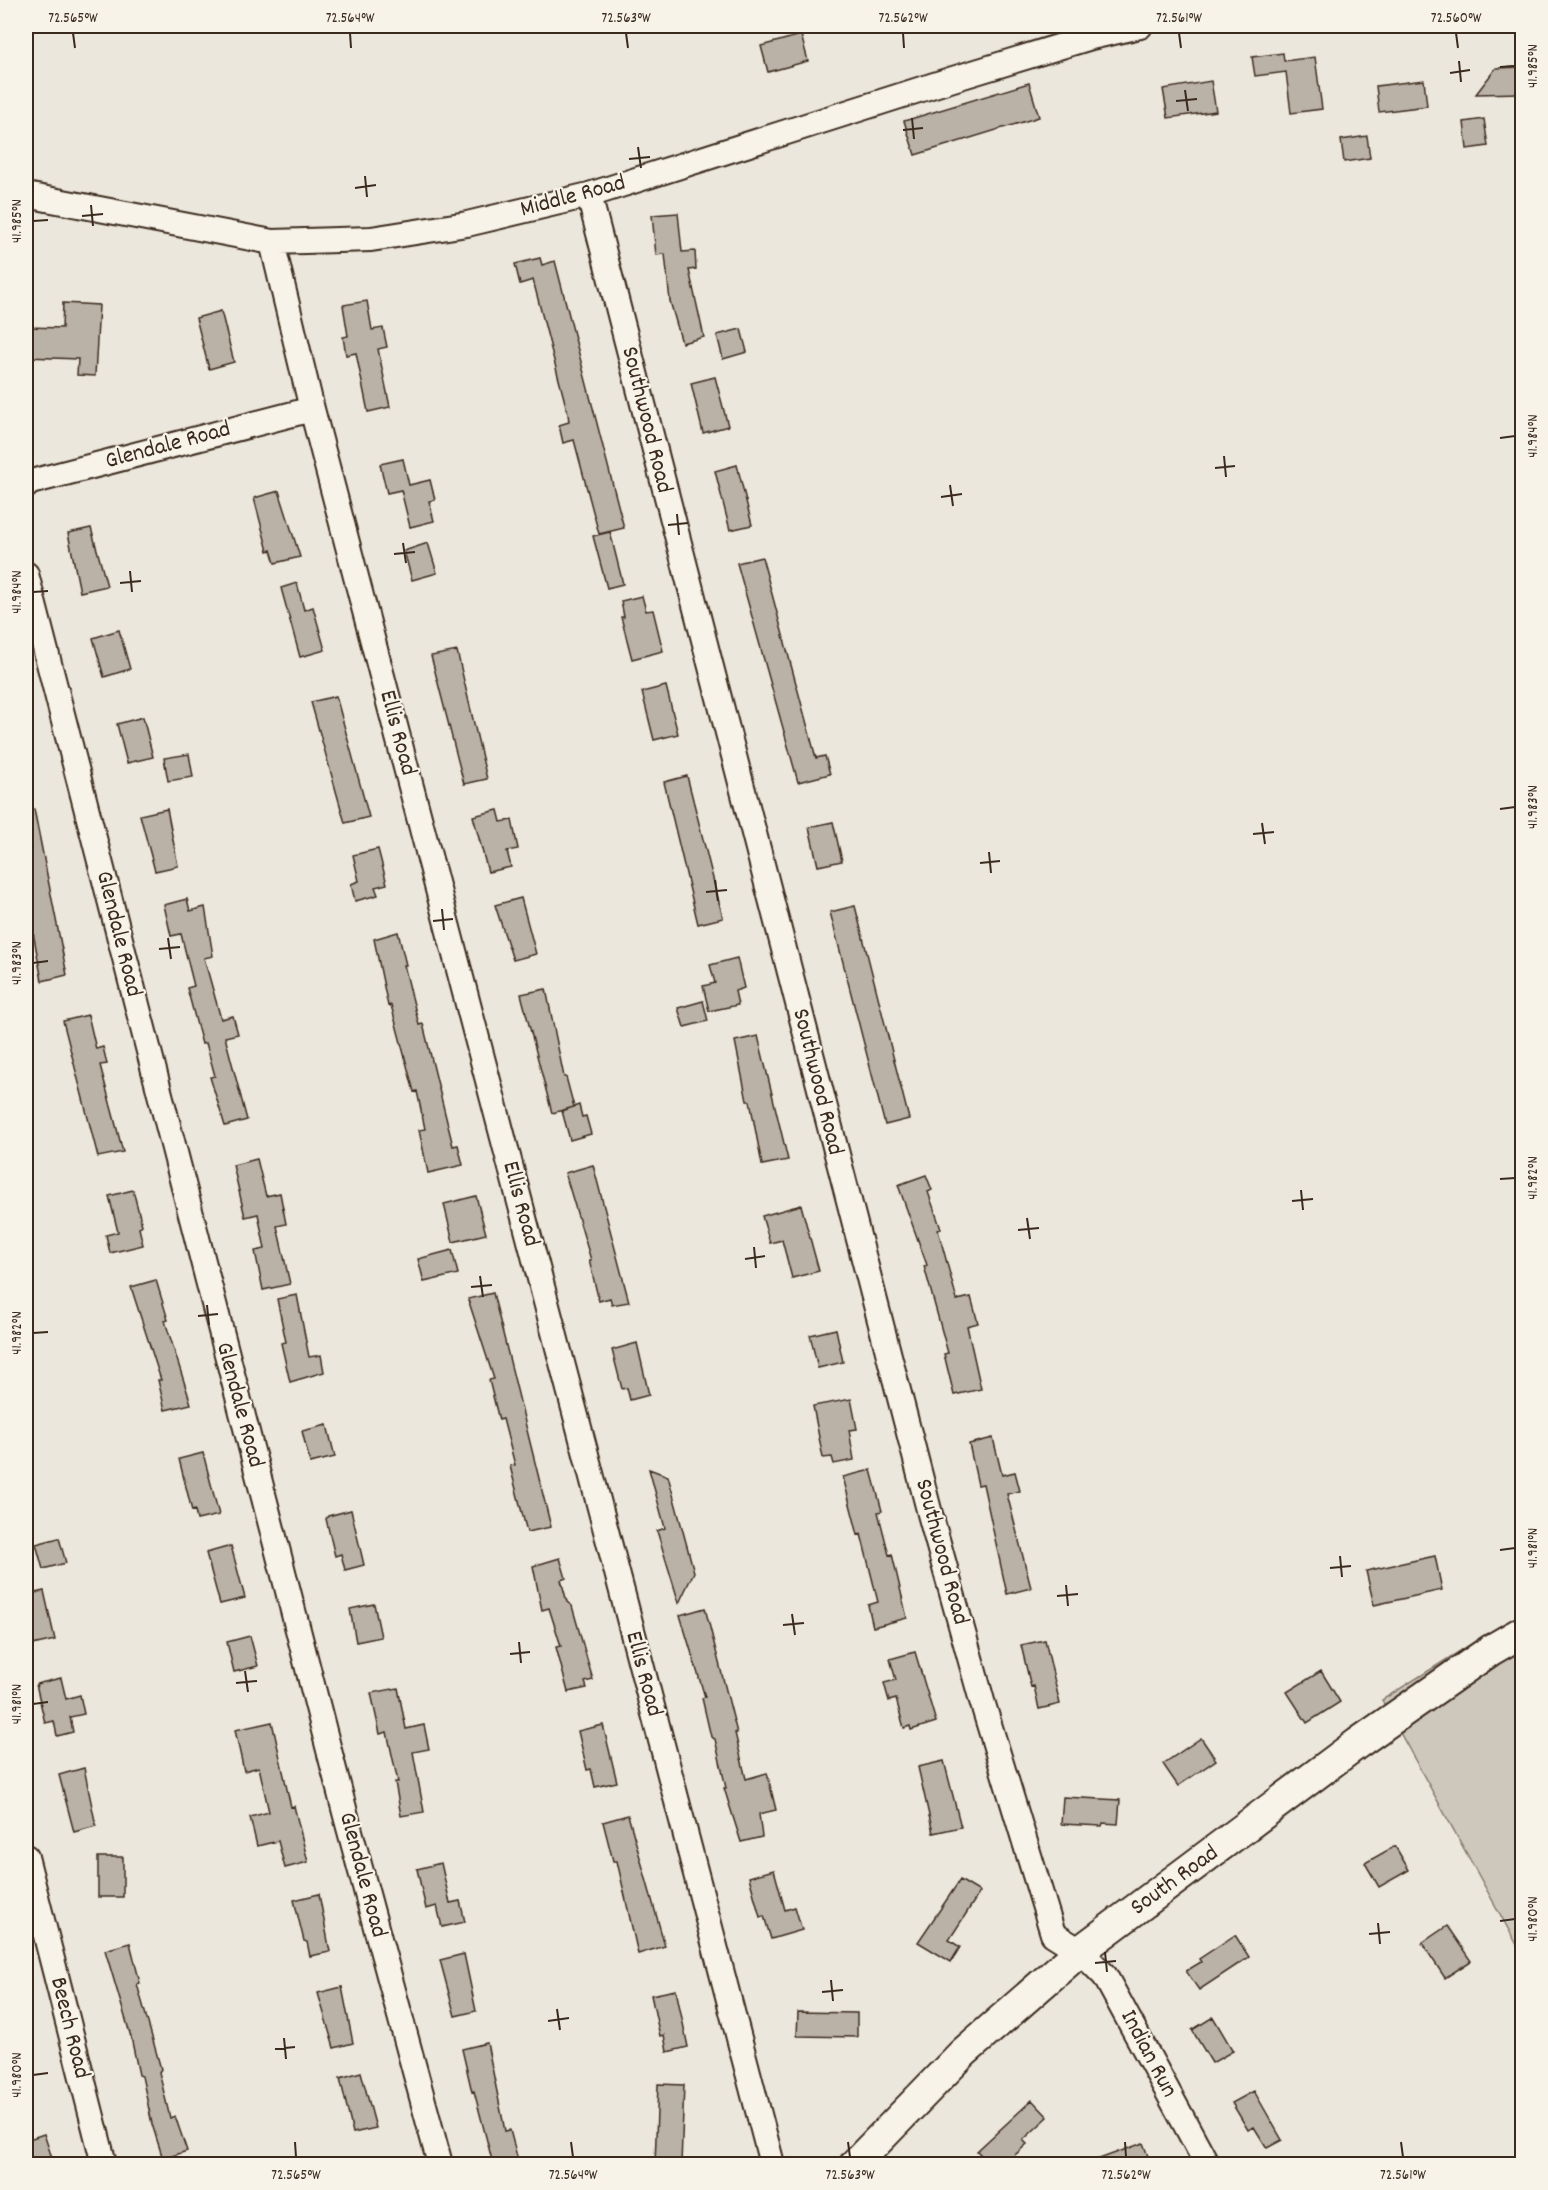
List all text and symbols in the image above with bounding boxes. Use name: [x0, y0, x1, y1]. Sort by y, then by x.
text: 72.565°W: [48, 8, 98, 30]
text: 72.564°W: [326, 8, 375, 30]
text: 72.563°W: [601, 8, 651, 30]
text: 72.562°W: [878, 8, 928, 30]
text: 72.561°W: [1156, 8, 1202, 30]
text: 72.560°W: [1431, 8, 1482, 30]
text: 41.985°N: [1523, 44, 1545, 88]
street label: Middle Road: [517, 167, 629, 227]
text: 41.985°N: [7, 199, 29, 243]
street label: Southwood Road: [611, 343, 681, 497]
street label: Glendale Road: [101, 413, 235, 479]
text: 41.984°N: [1523, 414, 1545, 458]
text: 41.984°N: [7, 570, 29, 614]
street label: Ellis Road: [369, 686, 425, 780]
text: 41.983°N: [1523, 785, 1545, 829]
street label: Glendale Road: [86, 867, 150, 1001]
text: 41.983°N: [7, 941, 29, 985]
street label: Southwood Road: [782, 1005, 852, 1159]
text: 41.982°N: [1523, 1156, 1545, 1200]
street label: Ellis Road: [492, 1157, 548, 1251]
text: 41.982°N: [7, 1311, 29, 1355]
street label: Glendale Road: [206, 1338, 272, 1472]
street label: Southwood Road: [905, 1475, 977, 1629]
text: 41.981°N: [1523, 1528, 1545, 1568]
street label: Ellis Road: [615, 1627, 671, 1721]
text: 41.981°N: [7, 1684, 29, 1724]
street label: Glendale Road: [329, 1808, 395, 1942]
street label: South Road: [1124, 1837, 1226, 1925]
text: 41.980°N: [1523, 1896, 1545, 1942]
street label: Beech Road: [40, 1974, 98, 2082]
street label: Indian Run: [1111, 2004, 1185, 2104]
text: 41.980°N: [7, 2052, 29, 2098]
text: 72.565°W: [271, 2165, 321, 2187]
text: 72.564°W: [549, 2165, 598, 2187]
text: 72.563°W: [825, 2165, 875, 2187]
text: 72.562°W: [1101, 2165, 1151, 2187]
text: 72.561°W: [1380, 2165, 1426, 2187]

